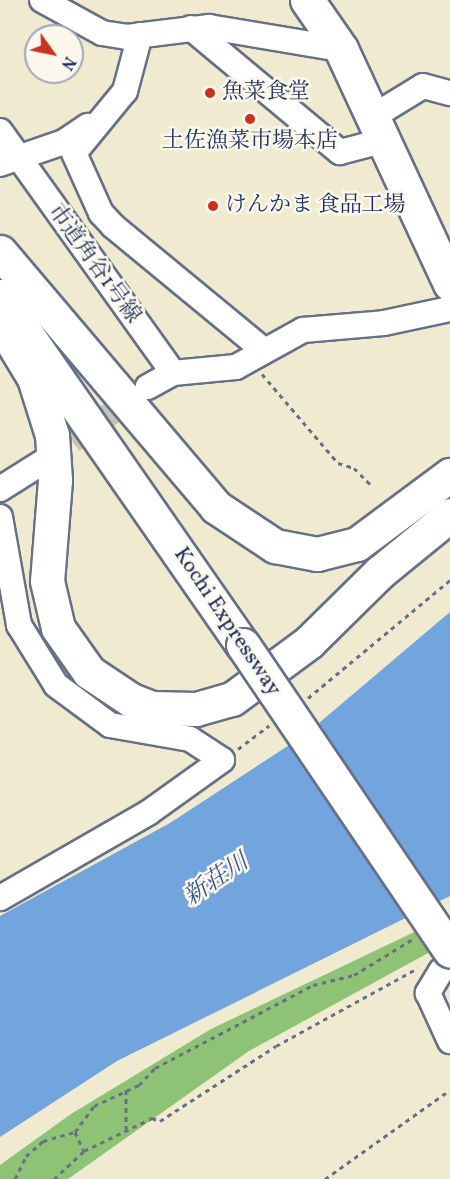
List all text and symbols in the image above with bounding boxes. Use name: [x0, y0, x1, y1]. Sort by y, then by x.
north arrow: [24, 24, 84, 84]
text: N: [55, 52, 80, 74]
place label: 魚菜食堂: [222, 80, 310, 106]
marker: 魚菜食堂: [203, 86, 217, 100]
marker: 土佐漁菜市場本店: [243, 112, 257, 126]
place label: 土佐漁菜市場本店: [162, 129, 338, 155]
place label: けんかま 食品工場: [225, 193, 405, 219]
street label: 市道角谷1号線: [42, 199, 146, 329]
marker: けんかま 食品工場: [206, 199, 220, 213]
street label: Kochi Expressway: [167, 543, 287, 701]
water label: 新荘川: [179, 849, 255, 913]

